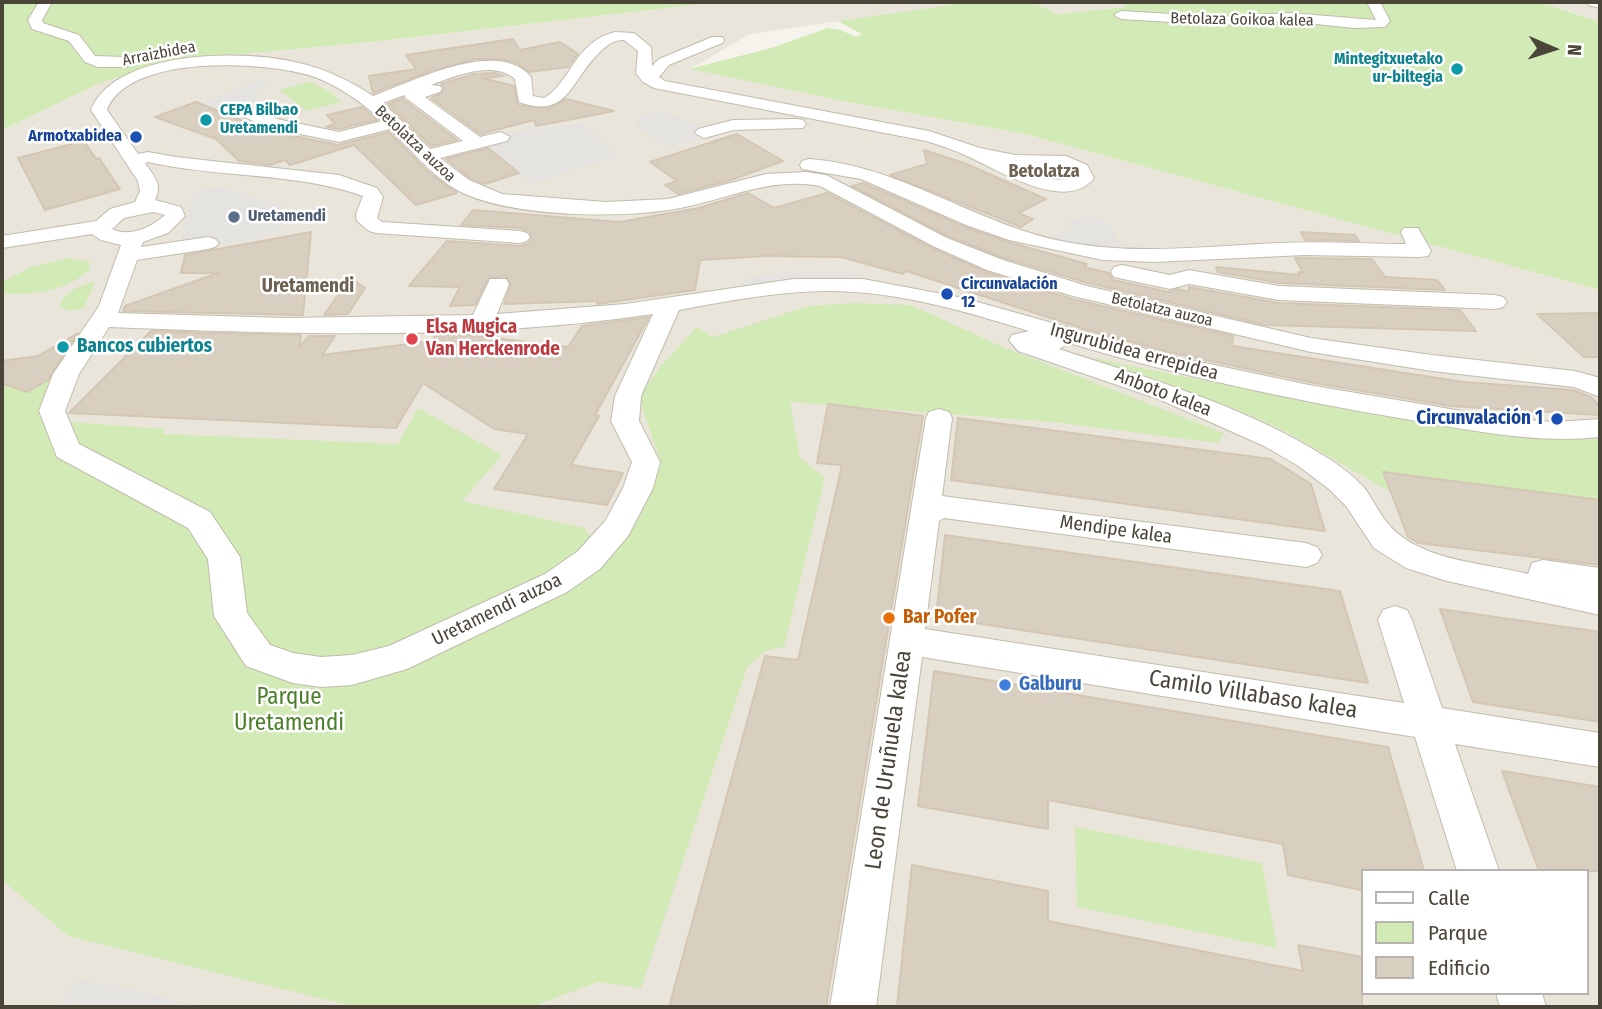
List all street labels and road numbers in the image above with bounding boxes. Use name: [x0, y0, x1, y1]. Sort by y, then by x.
street label: Betolaza Goikoa kalea: [1170, 9, 1314, 31]
street label: Arraizbidea: [121, 38, 197, 70]
street label: Betolatza auzoa: [371, 102, 459, 186]
street label: Betolatza auzoa: [1109, 289, 1215, 331]
street label: Ingurubidea errepidea: [1047, 319, 1221, 385]
street label: Anboto kalea: [1111, 364, 1215, 422]
street label: Mendipe kalea: [1058, 511, 1174, 549]
street label: Uretamendi auzoa: [429, 569, 565, 651]
street label: Leon de Uruñuela kalea: [860, 649, 918, 871]
street label: Camilo Villabaso kalea: [1147, 665, 1359, 725]

